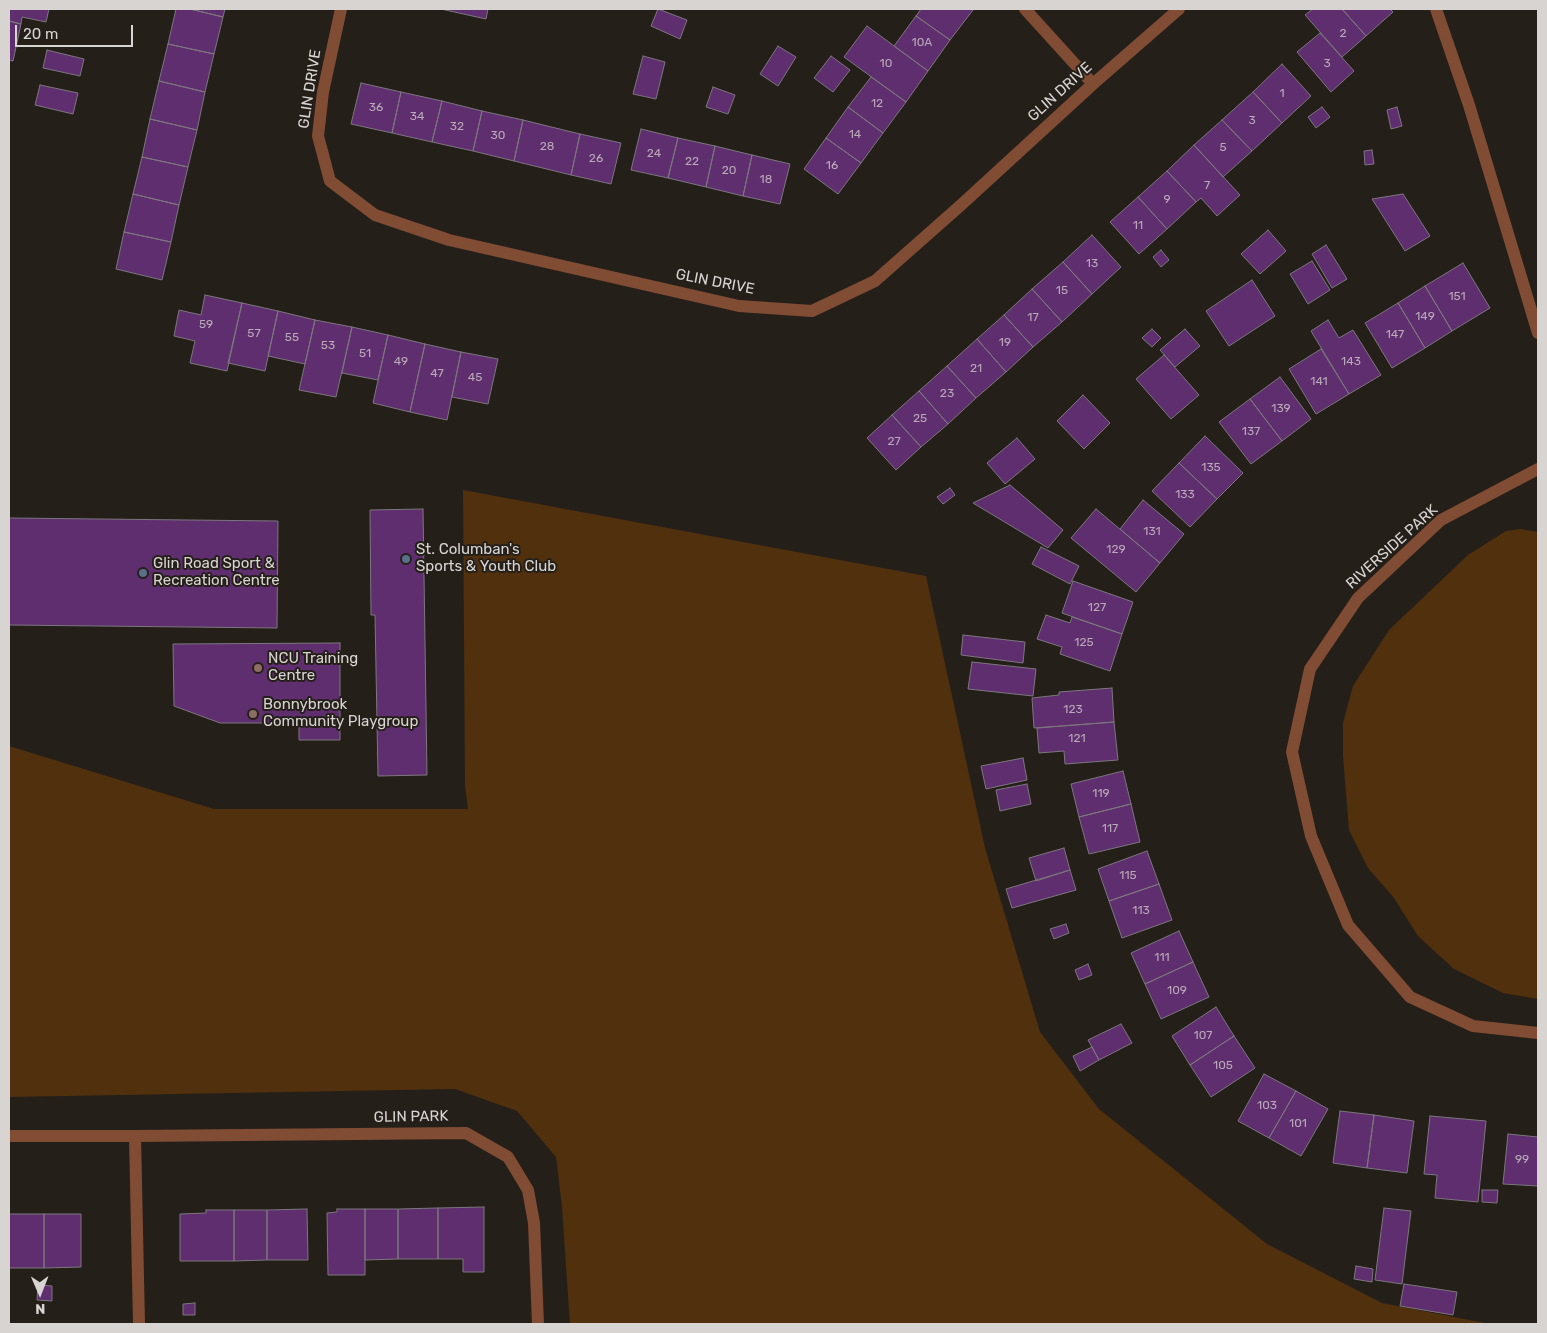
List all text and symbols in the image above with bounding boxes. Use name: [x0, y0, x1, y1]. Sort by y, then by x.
scale bar: [18, 15, 135, 47]
text: 20 m: [23, 25, 58, 43]
house number: 2: [1339, 27, 1347, 41]
house number: 10A: [912, 36, 932, 50]
street label: GLIN DRIVE: [295, 48, 325, 130]
house number: 10: [880, 57, 892, 71]
house number: 3: [1323, 57, 1331, 71]
street label: GLIN DRIVE: [1024, 59, 1096, 125]
house number: 1: [1279, 87, 1285, 101]
house number: 12: [871, 97, 883, 111]
house number: 36: [369, 101, 383, 115]
house number: 34: [410, 110, 424, 124]
house number: 3: [1248, 114, 1256, 128]
house number: 32: [450, 120, 464, 134]
house number: 14: [849, 128, 861, 142]
house number: 30: [491, 129, 505, 143]
house number: 28: [540, 140, 554, 154]
house number: 5: [1219, 141, 1227, 155]
house number: 24: [647, 147, 661, 161]
house number: 26: [589, 152, 603, 166]
house number: 22: [685, 155, 699, 169]
house number: 16: [826, 159, 838, 173]
house number: 20: [722, 164, 736, 178]
house number: 18: [760, 173, 772, 187]
house number: 7: [1204, 179, 1210, 193]
house number: 9: [1163, 193, 1171, 207]
house number: 11: [1133, 219, 1143, 233]
house number: 13: [1086, 257, 1098, 271]
street label: GLIN DRIVE: [674, 266, 756, 298]
house number: 15: [1056, 284, 1068, 298]
house number: 151: [1448, 290, 1466, 304]
house number: 149: [1415, 310, 1435, 324]
house number: 17: [1027, 311, 1039, 325]
house number: 59: [199, 318, 213, 332]
house number: 57: [247, 327, 261, 341]
house number: 147: [1386, 328, 1404, 342]
house number: 55: [285, 331, 299, 345]
house number: 19: [999, 336, 1011, 350]
house number: 53: [321, 339, 335, 353]
house number: 51: [359, 347, 371, 361]
house number: 49: [394, 355, 408, 369]
house number: 143: [1341, 355, 1361, 369]
house number: 21: [970, 362, 982, 376]
house number: 47: [430, 367, 444, 381]
house number: 45: [468, 371, 482, 385]
house number: 141: [1310, 375, 1328, 389]
house number: 23: [940, 387, 954, 401]
house number: 139: [1271, 402, 1291, 416]
house number: 25: [913, 412, 927, 426]
house number: 137: [1242, 425, 1260, 439]
house number: 27: [887, 435, 901, 449]
house number: 135: [1201, 461, 1221, 475]
house number: 133: [1175, 488, 1195, 502]
street label: RIVERSIDE PARK: [1342, 501, 1442, 593]
house number: 131: [1143, 525, 1161, 539]
place label: St. Columban's Sports & Youth Club: [416, 541, 556, 576]
house number: 129: [1106, 543, 1126, 557]
marker: St. Columban's Sports & Youth Club: [400, 553, 412, 565]
place label: Glin Road Sport & Recreation Centre: [153, 555, 280, 590]
marker: Glin Road Sport & Recreation Centre: [137, 567, 149, 579]
house number: 127: [1088, 601, 1106, 615]
house number: 125: [1074, 636, 1094, 650]
place label: NCU Training Centre: [268, 650, 358, 685]
marker: NCU Training Centre: [252, 662, 264, 674]
place label: Bonnybrook Community Playgroup: [263, 696, 418, 731]
house number: 123: [1063, 703, 1083, 717]
marker: Bonnybrook Community Playgroup: [247, 708, 259, 720]
house number: 121: [1068, 732, 1086, 746]
house number: 119: [1092, 787, 1110, 801]
house number: 117: [1102, 822, 1118, 836]
house number: 115: [1119, 869, 1137, 883]
house number: 113: [1132, 904, 1150, 918]
house number: 111: [1154, 951, 1170, 965]
house number: 109: [1167, 984, 1187, 998]
house number: 107: [1194, 1029, 1212, 1043]
house number: 105: [1213, 1059, 1233, 1073]
house number: 103: [1257, 1099, 1277, 1113]
street label: GLIN PARK: [373, 1107, 449, 1127]
house number: 101: [1289, 1117, 1307, 1131]
house number: 99: [1515, 1153, 1529, 1167]
north arrow: [15, 1268, 65, 1318]
text: N: [35, 1300, 45, 1317]

